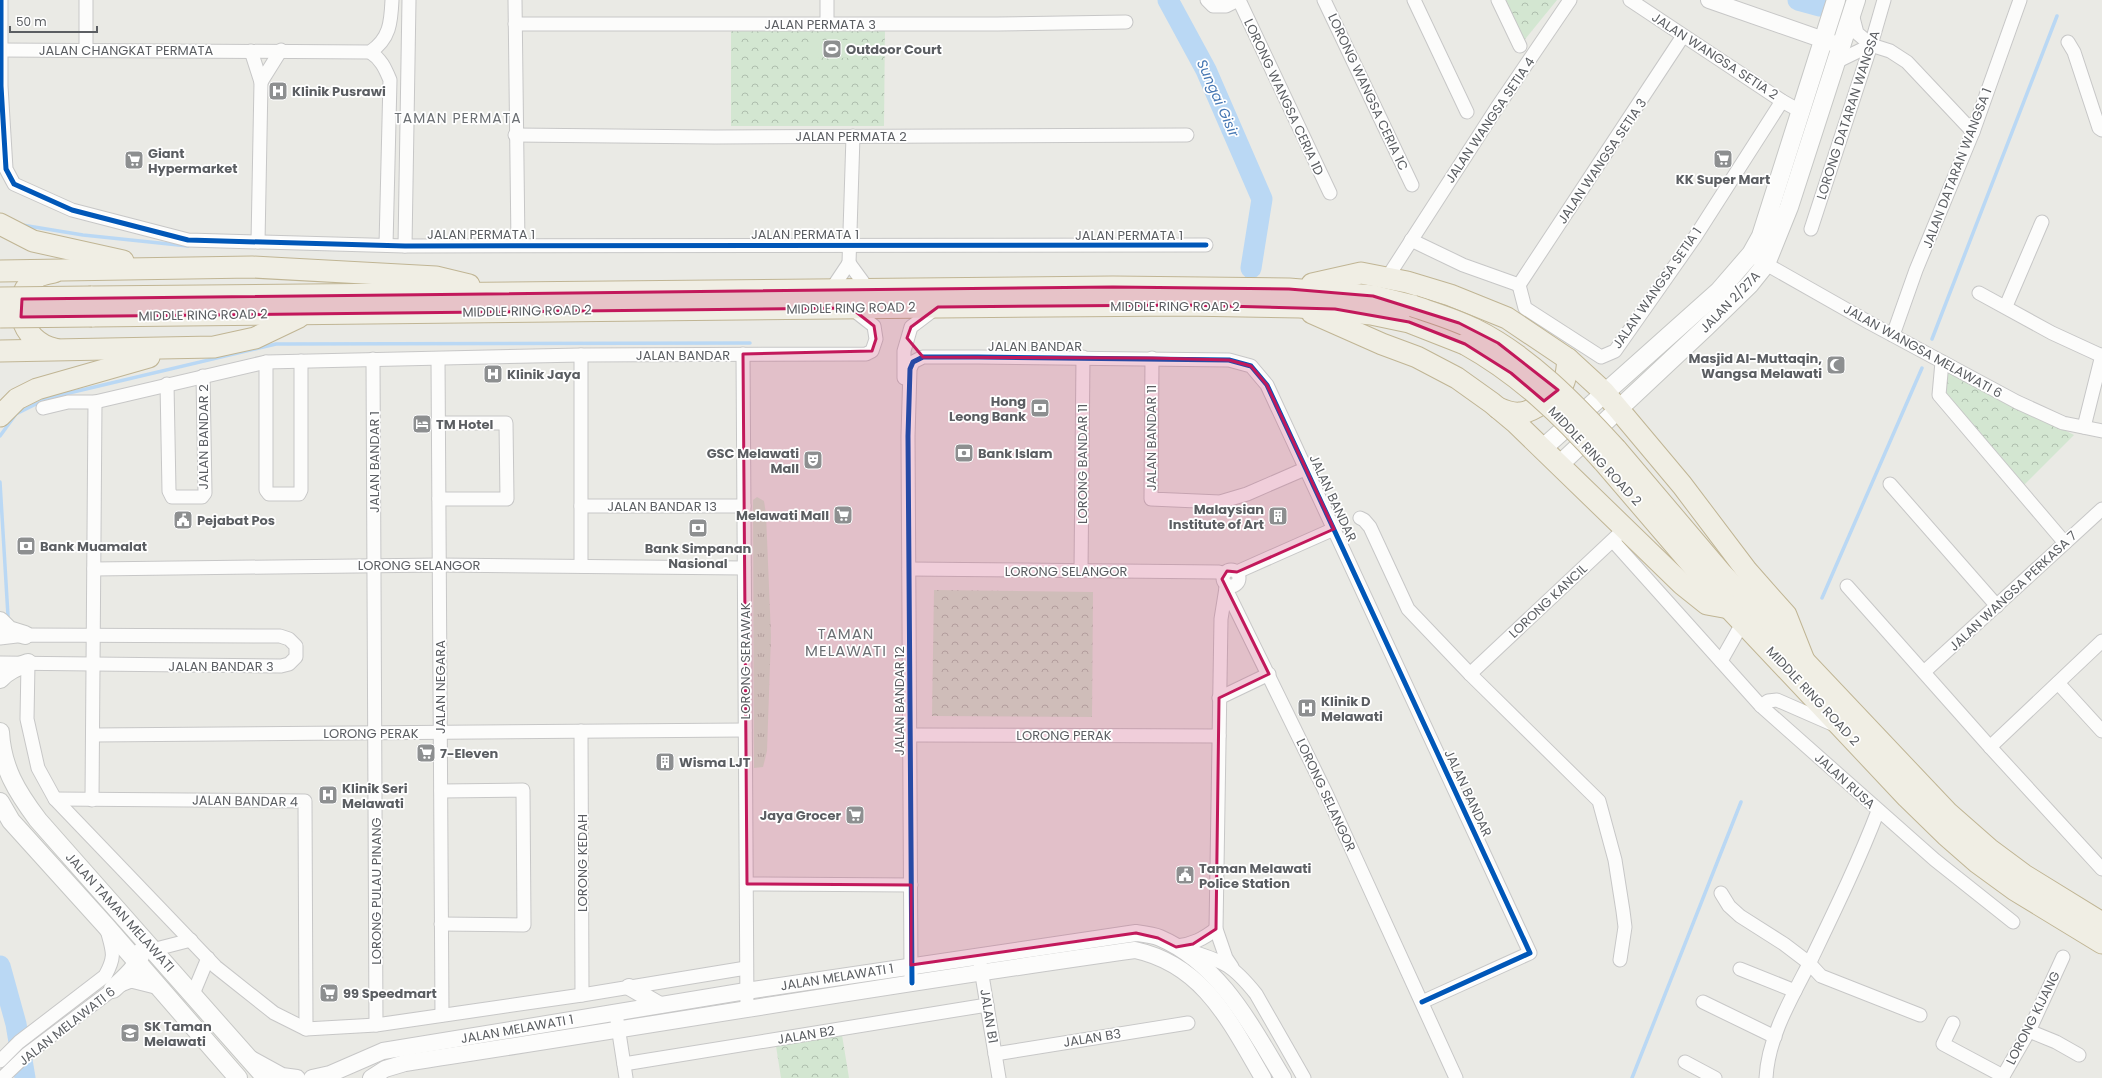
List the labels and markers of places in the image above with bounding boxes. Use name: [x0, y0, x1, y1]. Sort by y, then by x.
sports icon: Outdoor Court: [821, 38, 843, 60]
place label: Outdoor Court: [846, 40, 942, 59]
hospital icon: Klinik Pusrawi: [267, 80, 289, 102]
place label: Klinik Pusrawi: [292, 82, 386, 101]
place label: Giant Hypermarket: [148, 144, 238, 178]
supermarket icon: KK Super Mart: [1712, 148, 1734, 170]
supermarket icon: Giant Hypermarket: [123, 149, 145, 171]
place label: KK Super Mart: [1676, 170, 1770, 189]
place label: Masjid Al-Muttaqin, Wangsa Melawati: [1689, 349, 1822, 383]
mosque icon: Masjid Al-Muttaqin, Wangsa Melawati: [1825, 354, 1847, 376]
hospital icon: Klinik Jaya: [482, 363, 504, 385]
place label: Klinik Jaya: [507, 365, 581, 384]
place label: Hong Leong Bank: [949, 392, 1026, 426]
bank icon: Hong Leong Bank: [1029, 397, 1051, 419]
hotel icon: TM Hotel: [411, 413, 433, 435]
place label: TM Hotel: [436, 415, 493, 434]
bank icon: Bank Islam: [953, 442, 975, 464]
place label: GSC Melawati Mall: [707, 444, 799, 478]
place label: Bank Islam: [978, 444, 1053, 463]
theatre icon: GSC Melawati Mall: [802, 449, 824, 471]
place label: Malaysian Institute of Art: [1169, 500, 1264, 534]
supermarket icon: Melawati Mall: [832, 504, 854, 526]
building icon: Malaysian Institute of Art: [1267, 505, 1289, 527]
place label: Melawati Mall: [736, 506, 829, 525]
public building icon: Pejabat Pos: [172, 509, 194, 531]
place label: Pejabat Pos: [197, 511, 275, 530]
bank icon: Bank Simpanan Nasional: [687, 517, 709, 539]
bank icon: Bank Muamalat: [15, 535, 37, 557]
place label: Bank Muamalat: [40, 537, 147, 556]
place label: Bank Simpanan Nasional: [645, 539, 752, 573]
place label: Klinik D Melawati: [1321, 692, 1383, 726]
hospital icon: Klinik D Melawati: [1296, 697, 1318, 719]
supermarket icon: 7-Eleven: [415, 742, 437, 764]
place label: 7-Eleven: [440, 744, 499, 763]
building icon: Wisma LJT: [654, 751, 676, 773]
place label: Wisma LJT: [679, 753, 751, 772]
place label: Klinik Seri Melawati: [342, 779, 408, 813]
hospital icon: Klinik Seri Melawati: [317, 784, 339, 806]
supermarket icon: Jaya Grocer: [844, 804, 866, 826]
place label: Jaya Grocer: [760, 806, 841, 825]
place label: Taman Melawati Police Station: [1199, 859, 1312, 893]
public building icon: Taman Melawati Police Station: [1174, 864, 1196, 886]
supermarket icon: 99 Speedmart: [318, 982, 340, 1004]
place label: 99 Speedmart: [343, 984, 437, 1003]
place label: SK Taman Melawati: [144, 1017, 212, 1051]
school or university icon: SK Taman Melawati: [119, 1022, 141, 1044]

